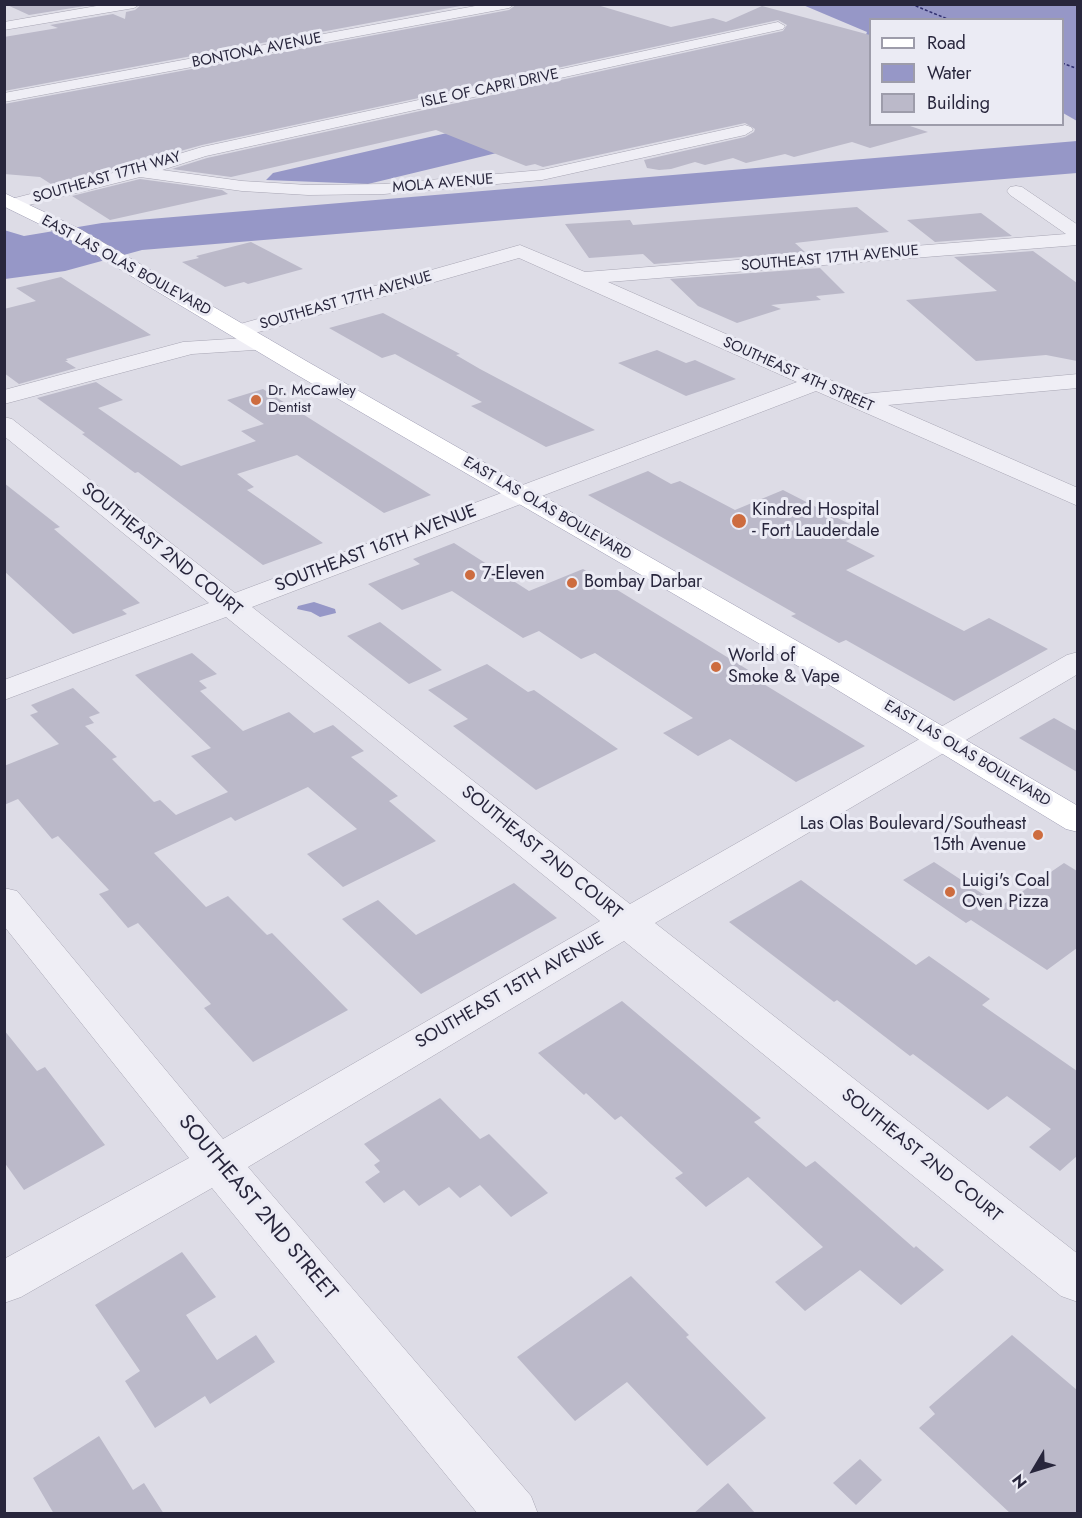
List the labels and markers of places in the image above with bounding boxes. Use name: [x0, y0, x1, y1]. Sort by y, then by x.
place label: Dr. McCawley Dentist: [268, 382, 356, 417]
marker: Dr. McCawley Dentist: [249, 393, 263, 407]
place label: Kindred Hospital - Fort Lauderdale: [752, 500, 880, 542]
marker: Kindred Hospital - Fort Lauderdale: [730, 512, 748, 530]
place label: 7-Eleven: [482, 564, 545, 586]
marker: 7-Eleven: [463, 568, 477, 582]
place label: Bombay Darbar: [584, 572, 702, 594]
marker: Bombay Darbar: [565, 576, 579, 590]
place label: World of Smoke & Vape: [728, 646, 840, 688]
marker: World of Smoke & Vape: [709, 660, 723, 674]
place label: Las Olas Boulevard/Southeast 15th Avenue: [800, 814, 1026, 856]
marker: Las Olas Boulevard/Southeast 15th Avenue: [1031, 828, 1045, 842]
place label: Luigi's Coal Oven Pizza: [962, 871, 1050, 914]
marker: Luigi's Coal Oven Pizza: [943, 885, 957, 899]

